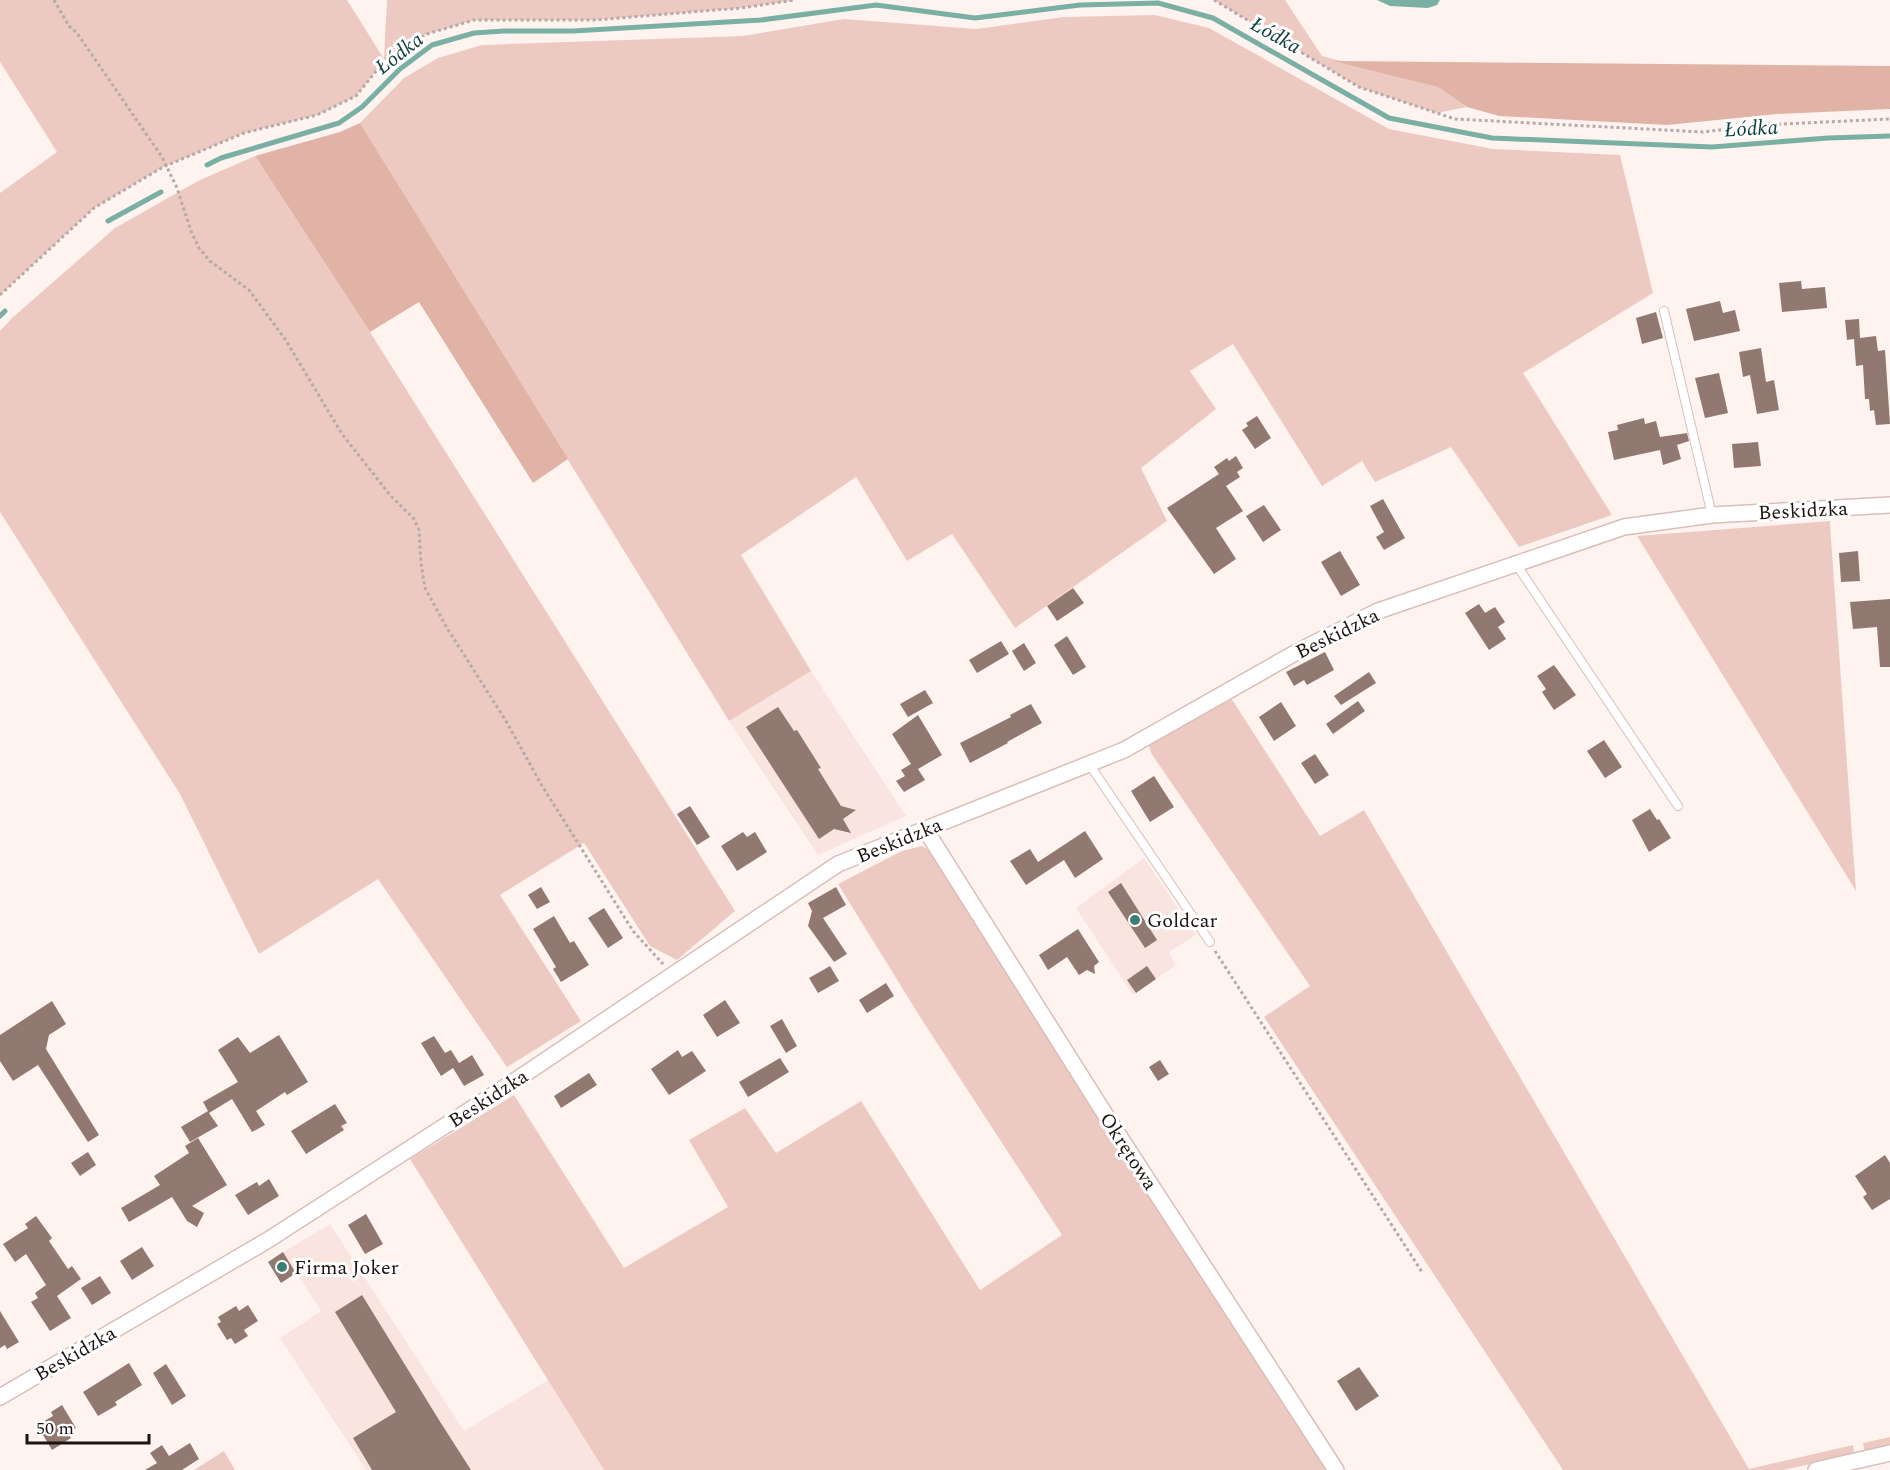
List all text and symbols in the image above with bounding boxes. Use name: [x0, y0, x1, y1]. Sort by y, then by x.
water label: Łódka: [1244, 9, 1307, 63]
water label: Łódka: [369, 24, 431, 83]
water label: Łódka: [1723, 112, 1779, 146]
street label: Beskidzka: [1757, 494, 1849, 528]
street label: Beskidzka: [1290, 601, 1385, 667]
street label: Beskidzka: [852, 810, 947, 872]
place label: Goldcar: [1147, 906, 1218, 936]
marker: Goldcar: [1128, 913, 1142, 927]
street label: Beskidzka: [443, 1062, 535, 1136]
street label: Okrętowa: [1092, 1107, 1165, 1197]
place label: Firma Joker: [294, 1253, 399, 1283]
marker: Firma Joker: [275, 1260, 289, 1274]
street label: Beskidzka: [29, 1318, 122, 1389]
scale bar: [27, 1407, 148, 1445]
text: 50 m: [36, 1415, 74, 1442]

